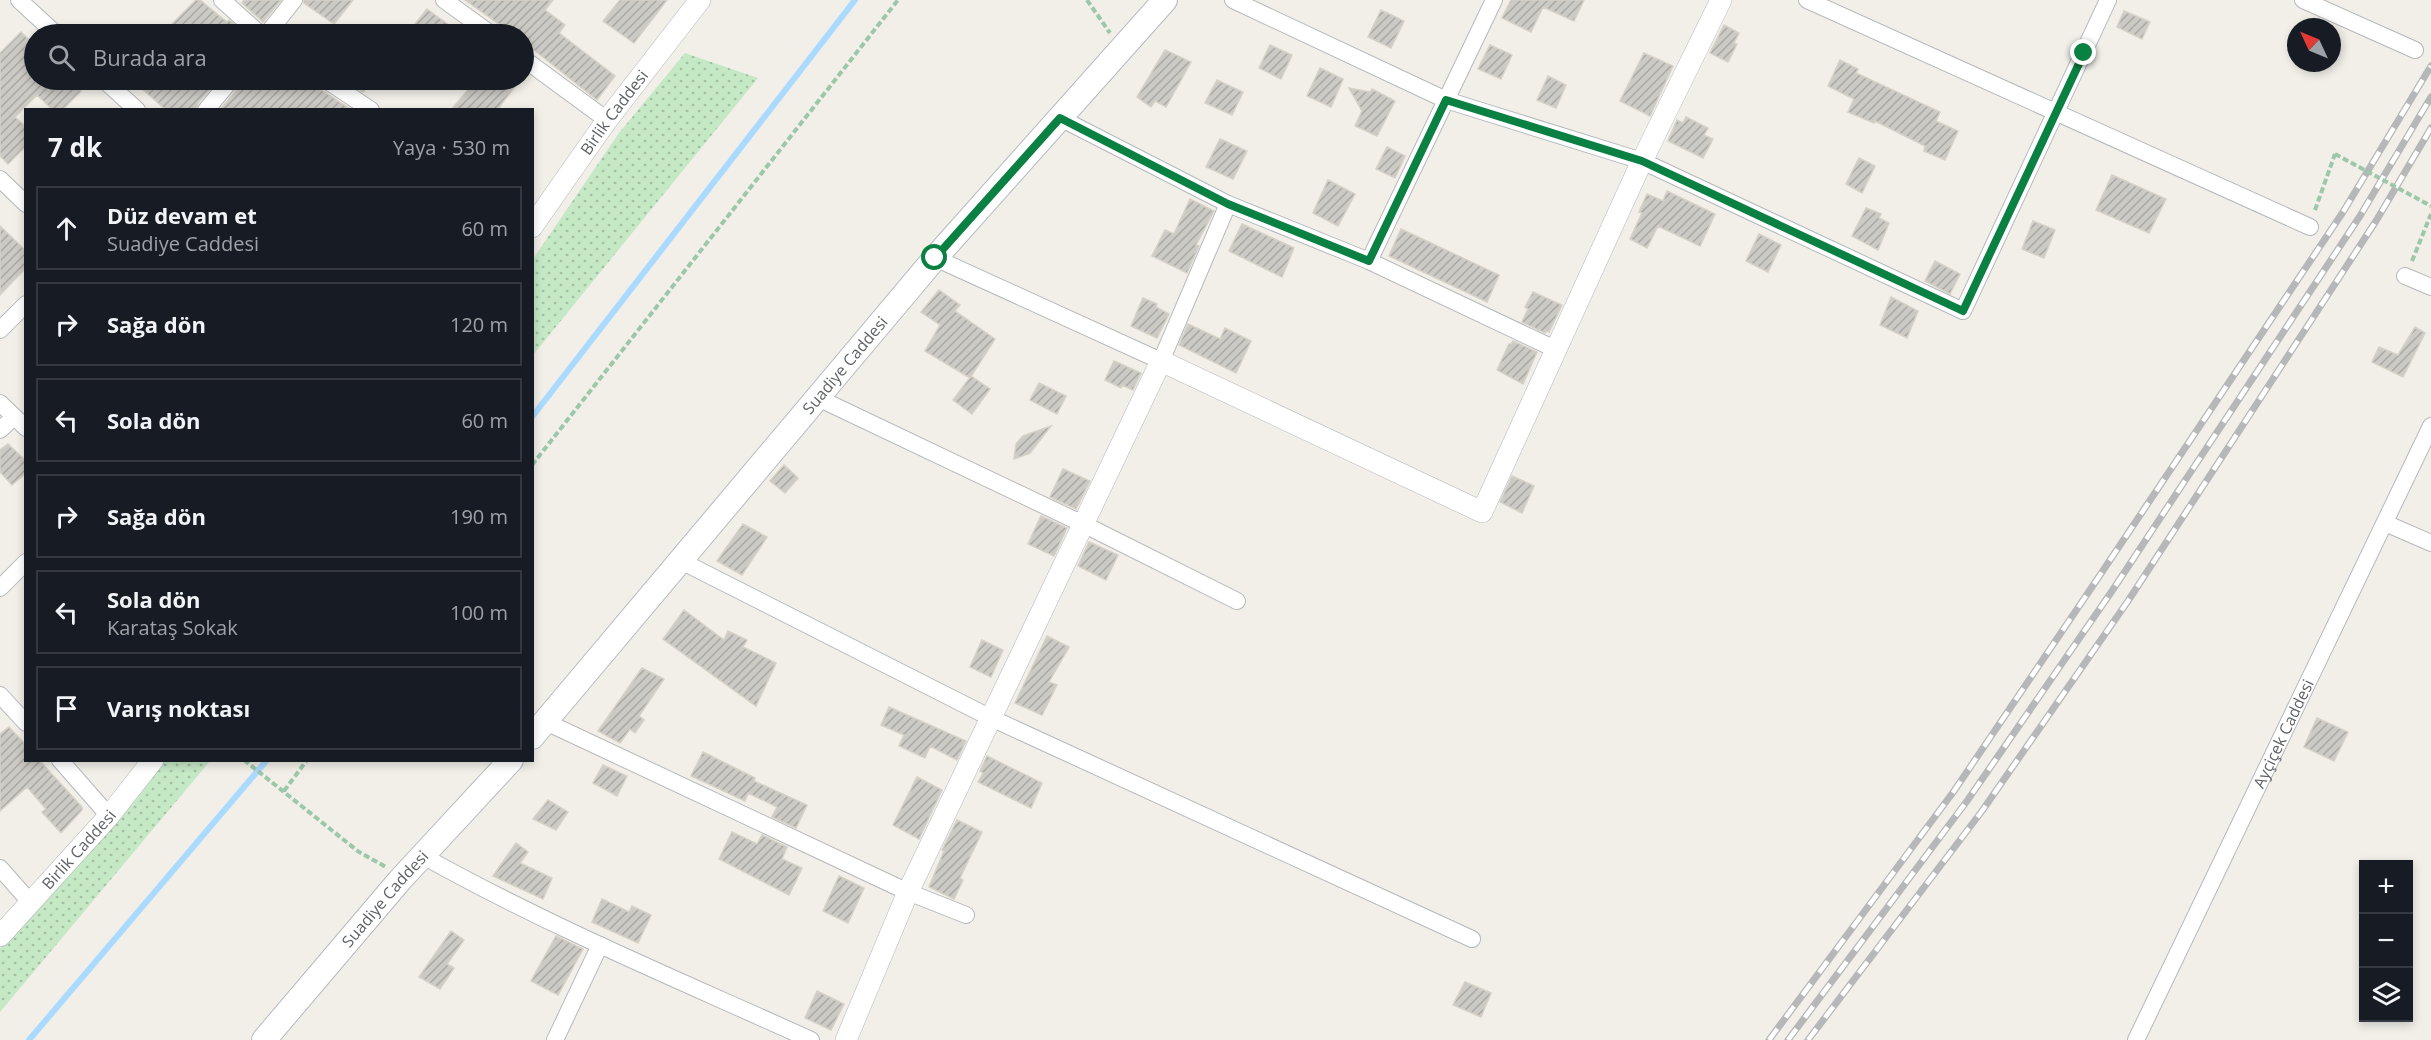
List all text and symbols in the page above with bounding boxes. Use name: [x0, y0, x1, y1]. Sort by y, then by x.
north arrow: [2287, 18, 2341, 72]
search box: [24, 24, 534, 90]
route end: [2070, 39, 2096, 65]
icon: search: [45, 41, 78, 74]
text: Burada ara: [93, 42, 207, 72]
street label: Birlik Caddesi: [575, 65, 653, 159]
text: 7 dk: [48, 129, 102, 165]
text: Yaya · 530 m: [393, 134, 510, 161]
text: Düz devam et: [107, 200, 257, 230]
icon: ahead: [50, 212, 83, 245]
text: 60 m: [461, 215, 508, 242]
text: Suadiye Caddesi: [107, 230, 259, 257]
route start: [921, 244, 947, 270]
icon: right: [50, 308, 83, 341]
text: Sağa dön: [107, 309, 206, 339]
text: 120 m: [450, 311, 508, 338]
street label: Suadiye Caddesi: [797, 311, 892, 419]
icon: left: [50, 404, 83, 437]
text: Sola dön: [107, 405, 200, 435]
text: 60 m: [461, 407, 508, 434]
icon: right: [50, 500, 83, 533]
text: Sağa dön: [107, 501, 206, 531]
text: 190 m: [450, 503, 508, 530]
text: Sola dön: [107, 584, 200, 614]
icon: left: [50, 596, 83, 629]
text: 100 m: [450, 599, 508, 626]
text: Karataş Sokak: [107, 614, 238, 641]
street label: Ayçiçek Caddesi: [2248, 675, 2319, 792]
icon: arrive: [50, 692, 83, 725]
text: Varış noktası: [107, 693, 250, 723]
street label: Birlik Caddesi: [37, 805, 121, 894]
street label: Suadiye Caddesi: [337, 845, 433, 952]
map controls: [2359, 860, 2413, 1022]
button: +: [2359, 860, 2413, 914]
button: −: [2359, 914, 2413, 968]
button: layers: [2359, 968, 2413, 1022]

